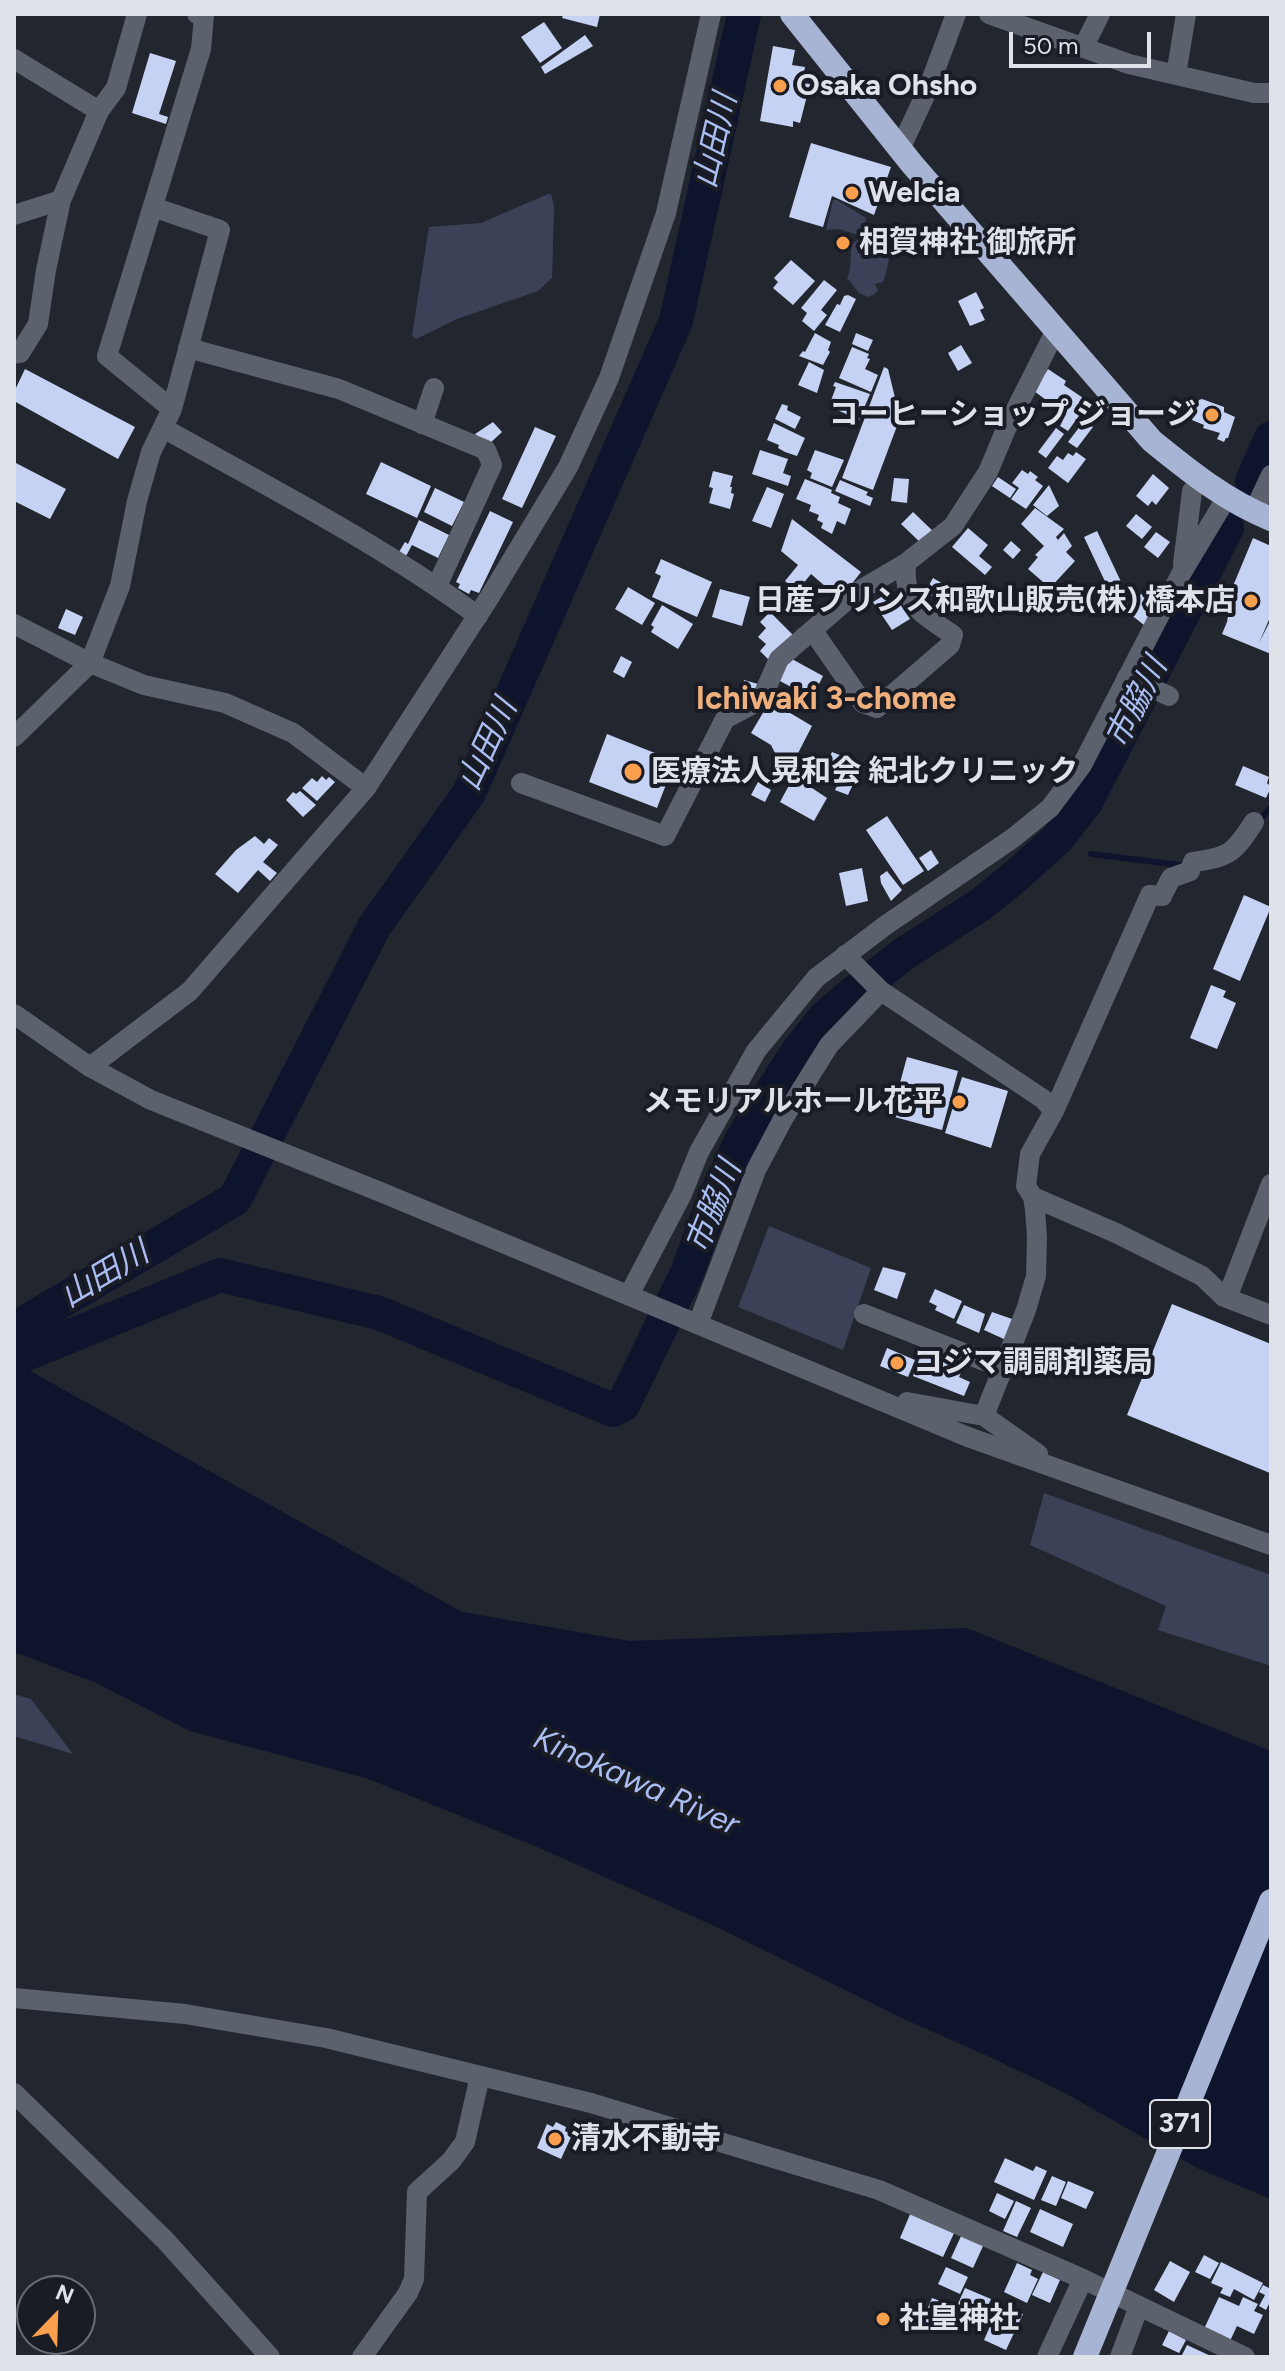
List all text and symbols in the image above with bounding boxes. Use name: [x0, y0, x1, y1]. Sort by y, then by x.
scale bar: [1013, 16, 1155, 66]
text: 50 m: [1023, 31, 1079, 60]
place label: Osaka Ohsho: [796, 68, 977, 104]
marker: Osaka Ohsho: [771, 77, 789, 95]
water label: 山田川: [686, 90, 746, 192]
place label: Welcia: [868, 175, 961, 211]
marker: Welcia: [843, 184, 861, 202]
place label: 相賀神社 御旅所: [859, 225, 1076, 261]
marker: 相賀神社 御旅所: [834, 234, 852, 252]
place label: コーヒーショップ ジョージ: [829, 397, 1196, 433]
marker: コーヒーショップ ジョージ: [1203, 406, 1221, 424]
place label: 日産プリンス和歌山販売(株) 橋本店: [755, 583, 1235, 619]
marker: 日産プリンス和歌山販売(株) 橋本店: [1242, 592, 1260, 610]
water label: 市脇川: [1098, 652, 1176, 754]
district label: Ichiwaki 3-chome: [696, 681, 956, 719]
water label: 山田川: [450, 693, 526, 797]
place label: 医療法人晃和会 紀北クリニック: [651, 754, 1078, 790]
marker: 医療法人晃和会 紀北クリニック: [622, 761, 644, 783]
place label: メモリアルホール花平: [643, 1084, 943, 1120]
marker: メモリアルホール花平: [950, 1093, 968, 1111]
water label: 市脇川: [678, 1155, 750, 1259]
water label: 山田川: [54, 1234, 156, 1316]
place label: コジマ調調剤薬局: [913, 1345, 1153, 1381]
marker: コジマ調調剤薬局: [888, 1354, 906, 1372]
water label: Kinokawa River: [527, 1720, 745, 1844]
road number: 371: [1150, 2100, 1210, 2148]
place label: 清水不動寺: [571, 2121, 721, 2157]
marker: 清水不動寺: [546, 2130, 564, 2148]
north arrow: [16, 2275, 96, 2355]
text: N: [52, 2279, 78, 2310]
place label: 社皇神社: [899, 2301, 1019, 2337]
marker: 社皇神社: [874, 2310, 892, 2328]

